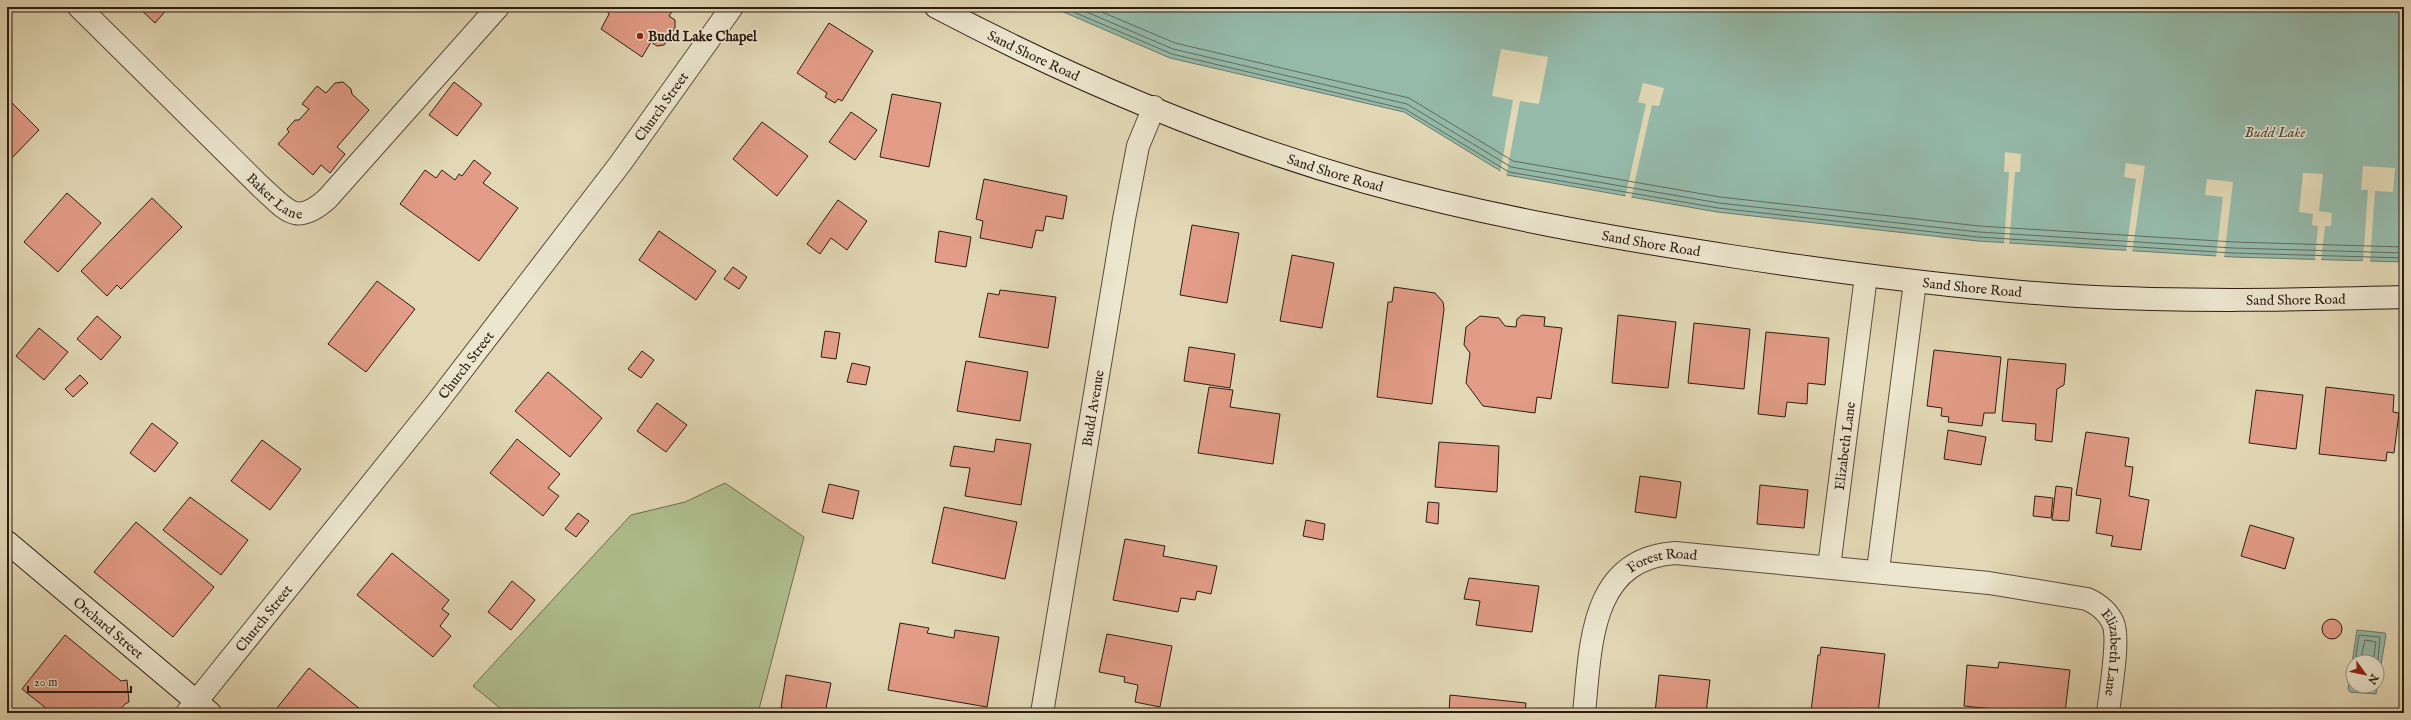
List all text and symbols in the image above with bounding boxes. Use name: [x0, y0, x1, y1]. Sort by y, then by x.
street label: Sand Shore Road: [984, 27, 1083, 86]
place label: Budd Lake Chapel: [648, 28, 758, 46]
marker: Budd Lake Chapel: [635, 31, 645, 41]
street label: Church Street: [631, 69, 693, 145]
water label: Budd Lake: [2244, 123, 2306, 142]
street label: Sand Shore Road: [1285, 151, 1386, 197]
street label: Baker Lane: [242, 170, 303, 224]
street label: Sand Shore Road: [1600, 227, 1702, 261]
street label: Sand Shore Road: [1922, 274, 2023, 302]
street label: Sand Shore Road: [2246, 290, 2346, 310]
street label: Church Street: [435, 328, 499, 403]
street label: Budd Avenue: [1078, 368, 1109, 448]
street label: Elizabeth Lane: [1831, 400, 1860, 491]
street label: Forest Road: [1624, 545, 1698, 577]
street label: Church Street: [232, 581, 297, 656]
street label: Orchard Street: [69, 594, 147, 663]
street label: Elizabeth Lane: [2097, 605, 2123, 698]
north arrow: [2345, 654, 2385, 694]
scale bar: [28, 668, 131, 694]
text: N: [2364, 670, 2382, 687]
text: 20 m: [34, 675, 57, 690]

